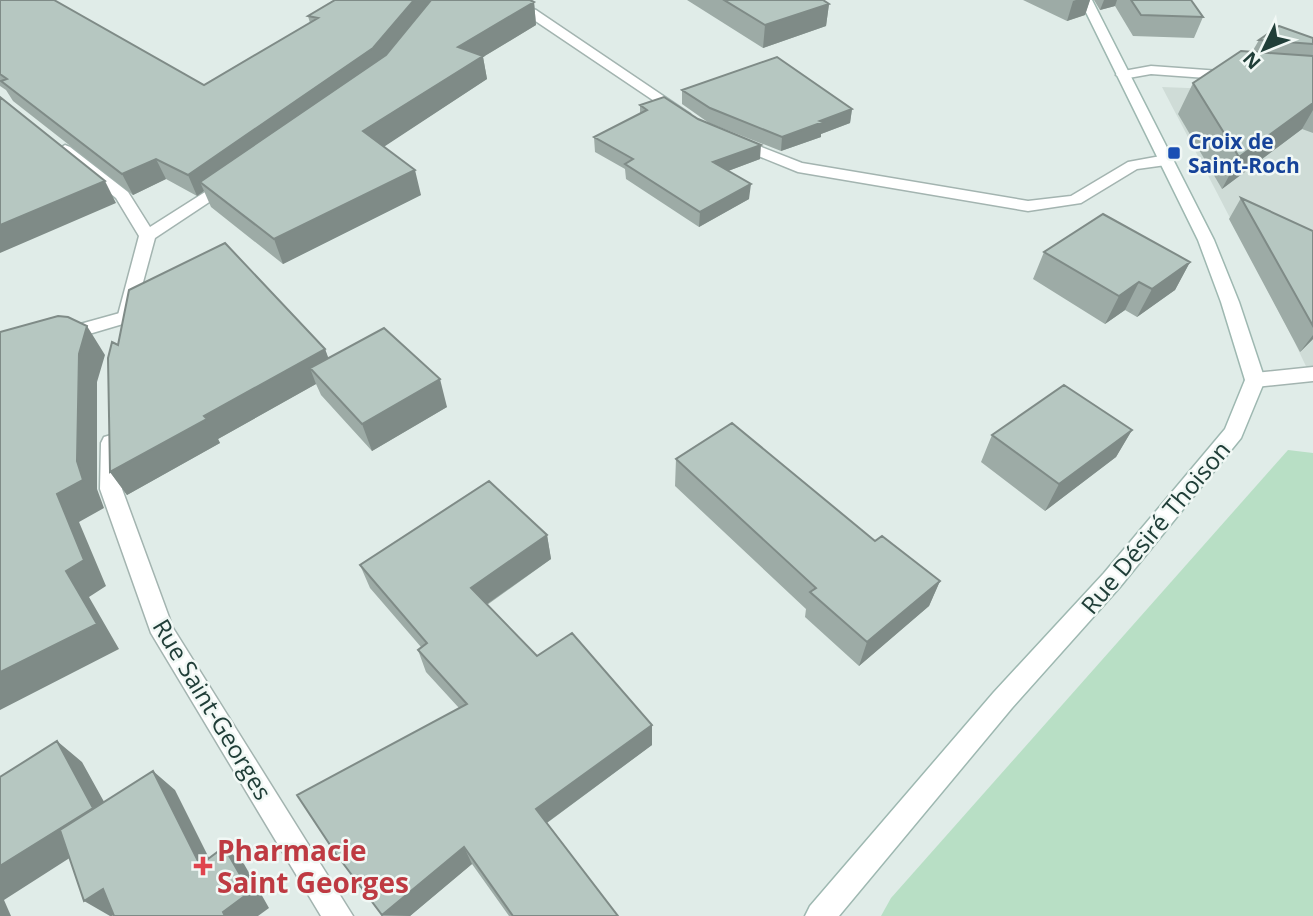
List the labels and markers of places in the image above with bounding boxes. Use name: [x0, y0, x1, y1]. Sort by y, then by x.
place label: Croix de Saint-Roch: [1188, 127, 1300, 179]
marker: Croix de Saint-Roch: [1166, 145, 1182, 161]
place label: Pharmacie Saint Georges: [217, 831, 409, 901]
marker: Pharmacie Saint Georges: [195, 858, 211, 874]

